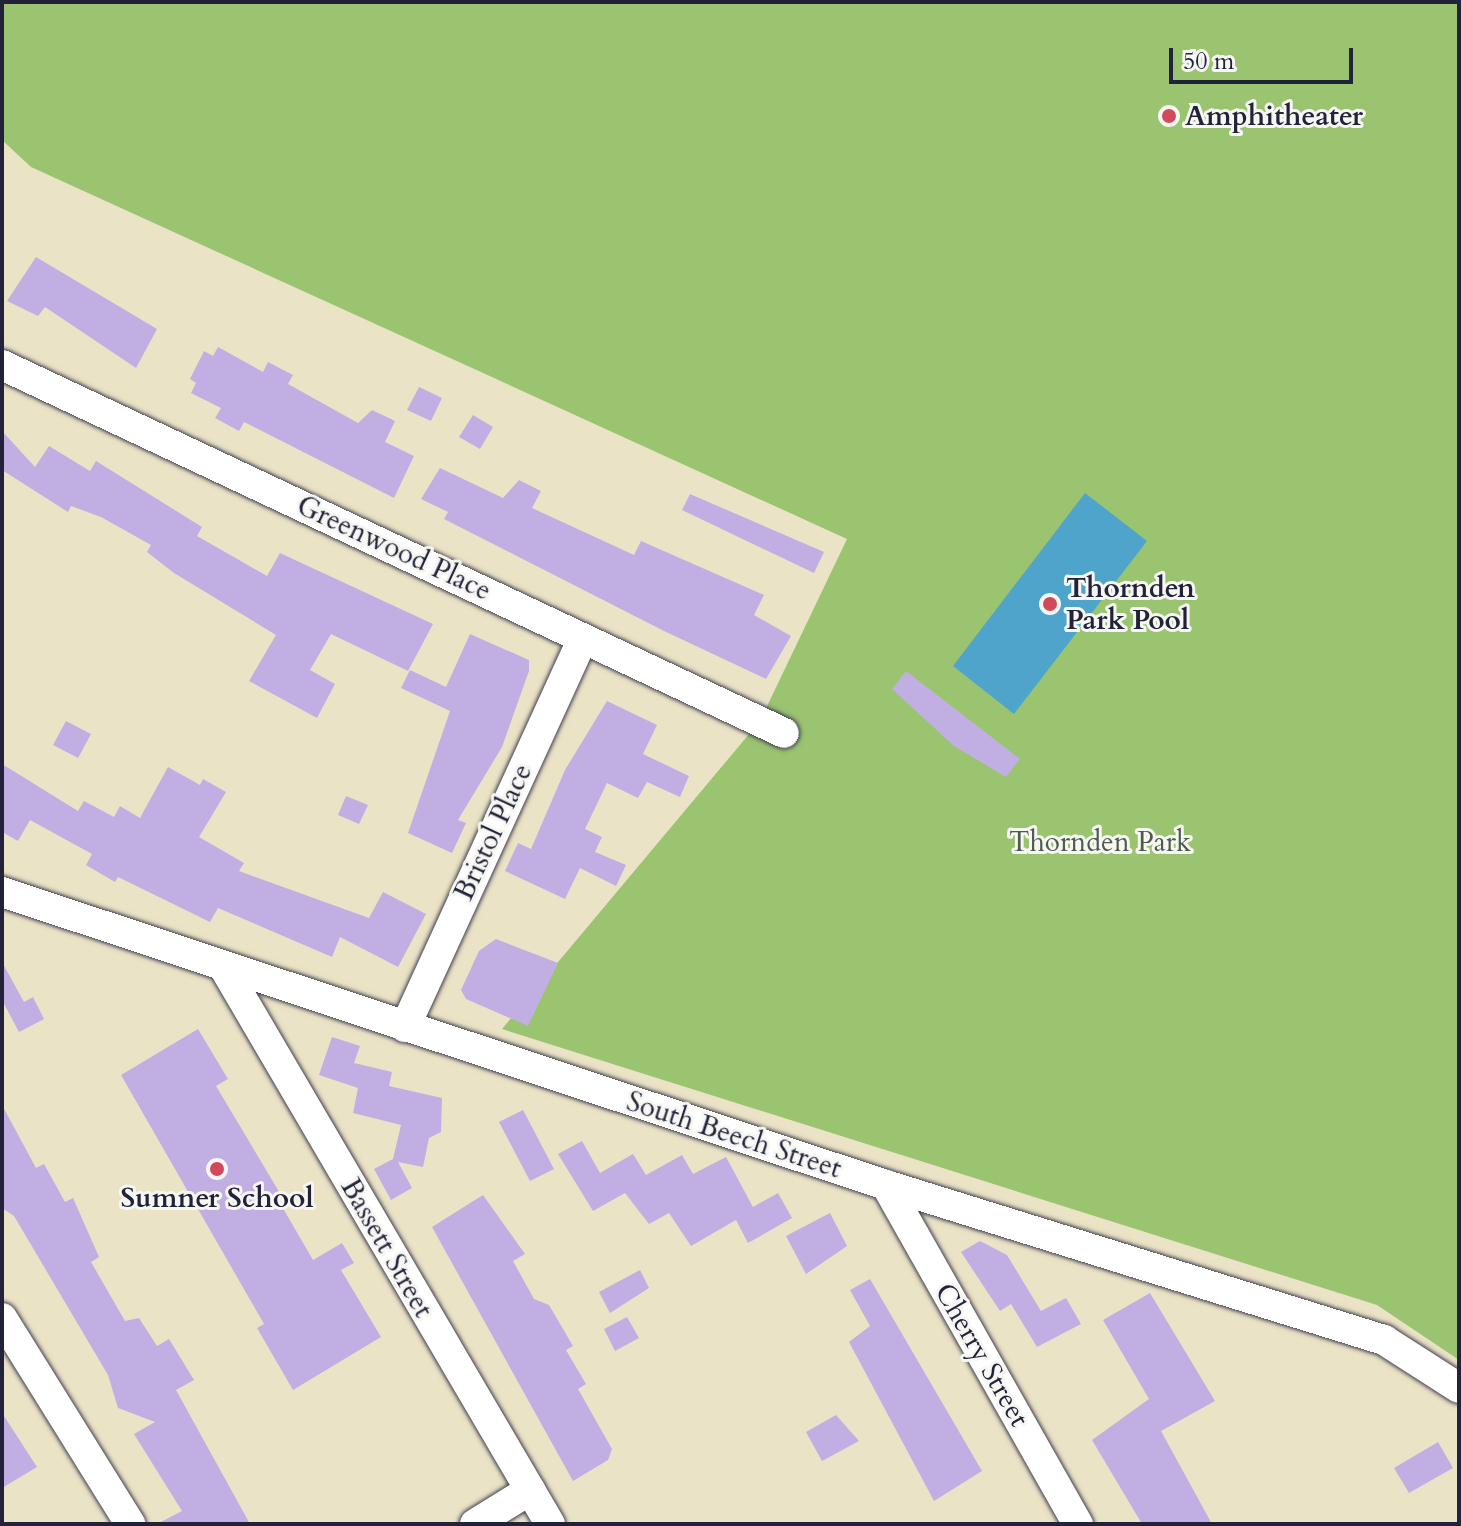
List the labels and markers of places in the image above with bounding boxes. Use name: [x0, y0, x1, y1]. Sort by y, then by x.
place label: Amphitheater: [1185, 99, 1363, 133]
marker: Amphitheater: [1160, 107, 1178, 125]
place label: Thornden Park Pool: [1066, 571, 1195, 637]
marker: Thornden Park Pool: [1041, 595, 1059, 613]
marker: Sumner School: [208, 1160, 226, 1178]
place label: Sumner School: [120, 1181, 314, 1215]

